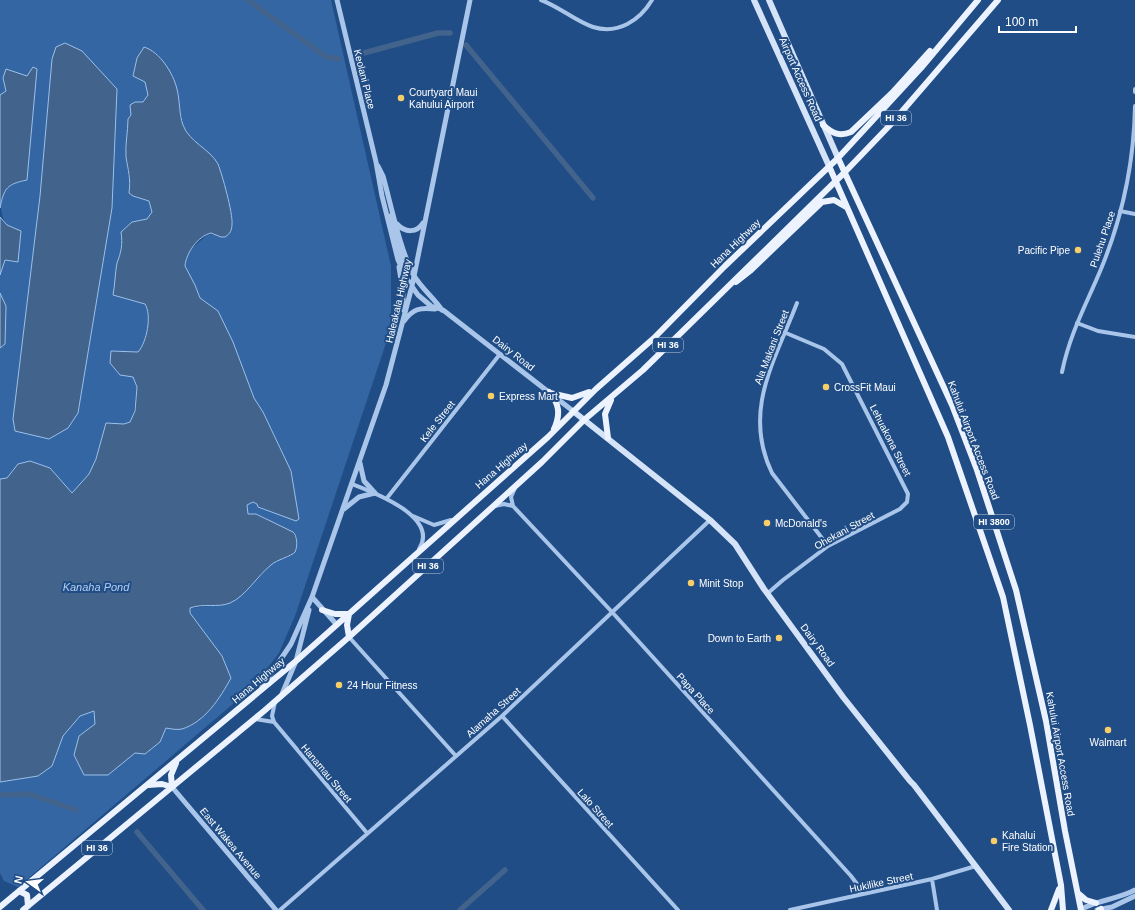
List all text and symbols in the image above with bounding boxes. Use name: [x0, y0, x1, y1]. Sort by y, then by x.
scale bar: [999, 8, 1076, 34]
text: 100 m: [1005, 15, 1038, 29]
street label: Airport Access Road: [777, 36, 824, 123]
street label: Keolani Place: [352, 48, 377, 111]
place label: Courtyard Maui Kahului Airport: [409, 87, 477, 110]
marker: Courtyard Maui Kahului Airport: [396, 93, 406, 103]
road number: HI 36: [881, 111, 911, 125]
street label: Pulehu Place: [1088, 209, 1117, 269]
street label: Hana Highway: [708, 217, 763, 270]
place label: Pacific Pipe: [1018, 245, 1070, 256]
marker: Pacific Pipe: [1073, 245, 1083, 255]
street label: Haleakala Highway: [383, 258, 413, 344]
street label: Ala Makani Street: [752, 308, 791, 386]
street label: Dairy Road: [491, 334, 537, 373]
road number: HI 36: [653, 338, 683, 352]
street label: Kahului Airport Access Road: [946, 379, 1001, 501]
marker: CrossFit Maui: [821, 382, 831, 392]
place label: CrossFit Maui: [834, 382, 896, 393]
marker: Express Mart: [486, 391, 496, 401]
place label: Express Mart: [499, 391, 558, 402]
street label: Kele Street: [418, 398, 457, 444]
street label: Lehuakona Street: [868, 403, 913, 478]
street label: Hana Highway: [473, 440, 529, 491]
street label: Ohekani Street: [812, 509, 876, 551]
road number: HI 3800: [974, 515, 1014, 529]
marker: McDonald's: [762, 518, 772, 528]
place label: McDonald's: [775, 518, 827, 529]
road number: HI 36: [413, 559, 443, 573]
marker: Minit Stop: [686, 578, 696, 588]
place label: Minit Stop: [699, 578, 744, 589]
water label: Kanaha Pond: [63, 581, 130, 593]
street label: Dairy Road: [798, 622, 837, 669]
place label: Down to Earth: [708, 633, 771, 644]
marker: Down to Earth: [774, 633, 784, 643]
street label: Hana Highway: [230, 655, 287, 706]
street label: Papa Place: [674, 671, 717, 716]
marker: 24 Hour Fitness: [334, 680, 344, 690]
place label: 24 Hour Fitness: [347, 680, 418, 691]
street label: Alamaha Street: [464, 685, 523, 740]
street label: Kahului Airport Access Road: [1044, 691, 1077, 817]
marker: Walmart: [1103, 725, 1113, 735]
place label: Walmart: [1090, 737, 1127, 748]
street label: Hanamau Street: [299, 742, 354, 805]
street label: Lalo Street: [575, 787, 616, 830]
street label: East Wakea Avenue: [198, 805, 264, 881]
place label: Kahalui Fire Station: [1002, 830, 1053, 853]
marker: Kahalui Fire Station: [989, 836, 999, 846]
road number: HI 36: [82, 841, 112, 855]
north arrow: [8, 862, 48, 902]
street label: Hukilike Street: [848, 870, 914, 895]
text: N: [12, 874, 25, 885]

